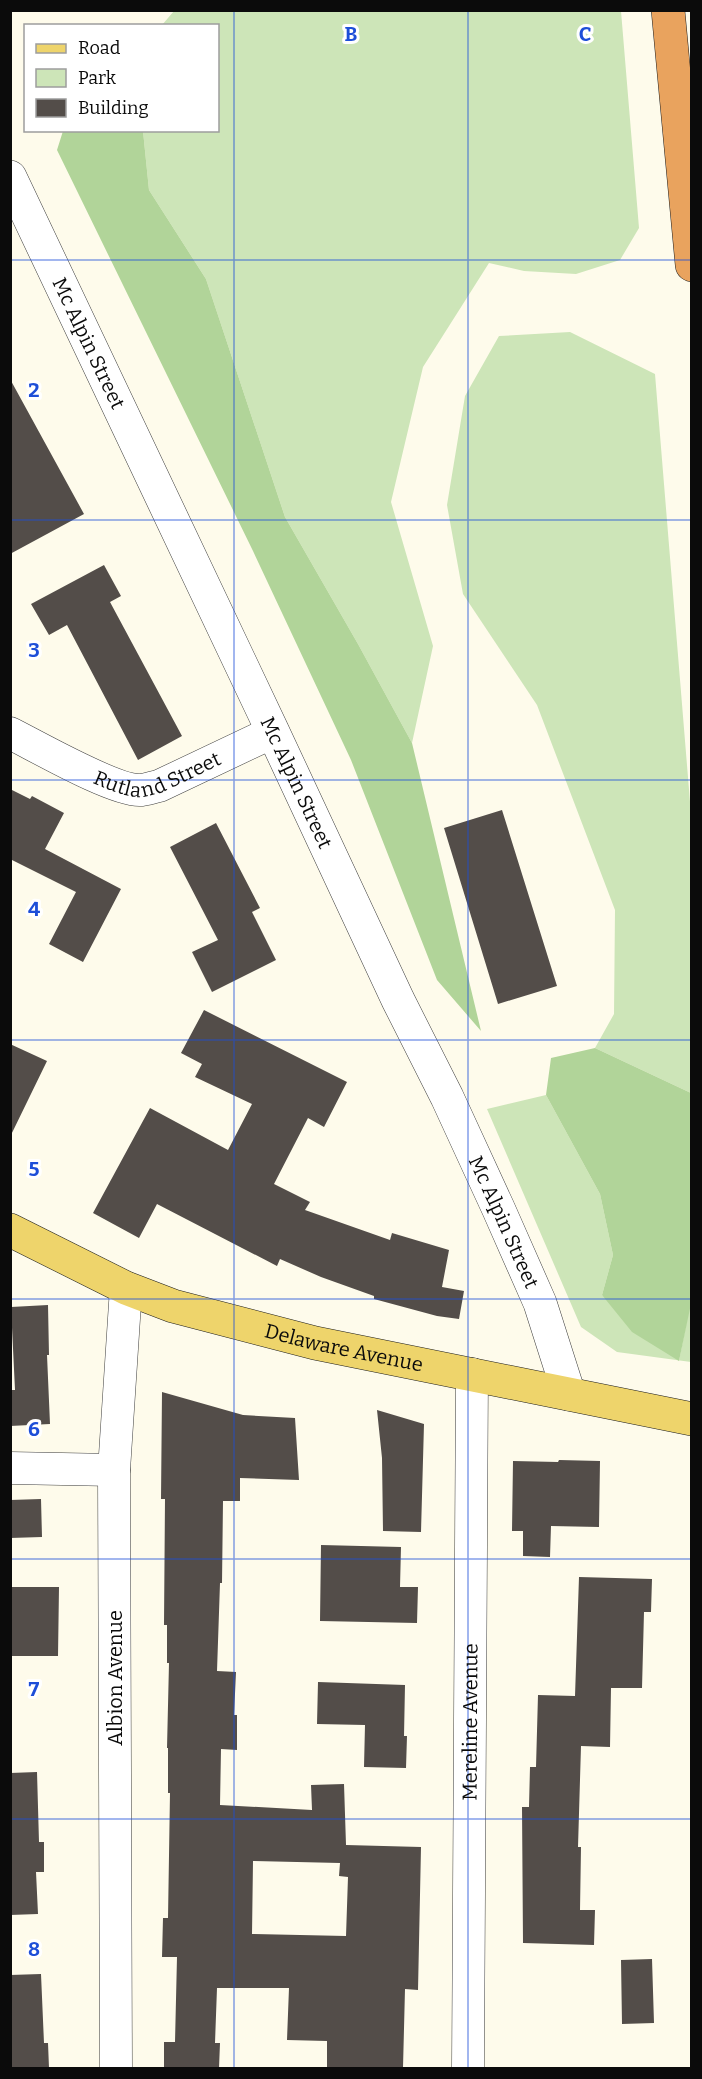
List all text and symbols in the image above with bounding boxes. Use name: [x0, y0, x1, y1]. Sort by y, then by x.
text: B: [345, 22, 358, 46]
text: C: [579, 22, 591, 46]
legend: [24, 24, 219, 132]
text: Road: [78, 37, 121, 59]
text: Park: [78, 67, 117, 89]
text: Building: [78, 97, 149, 119]
street label: Mc Alpin Street: [47, 274, 130, 413]
text: 2: [28, 378, 40, 402]
text: 3: [28, 638, 40, 662]
street label: Mc Alpin Street: [256, 713, 338, 852]
street label: Rutland Street: [90, 747, 224, 802]
text: 4: [28, 897, 40, 921]
street label: Mc Alpin Street: [464, 1152, 544, 1292]
text: 5: [29, 1157, 40, 1181]
street label: Delaware Avenue: [262, 1318, 425, 1376]
text: 6: [28, 1417, 40, 1441]
street label: Albion Avenue: [103, 1610, 127, 1746]
street label: Mereline Avenue: [458, 1643, 482, 1801]
text: 7: [29, 1677, 40, 1701]
text: 8: [28, 1937, 40, 1961]

